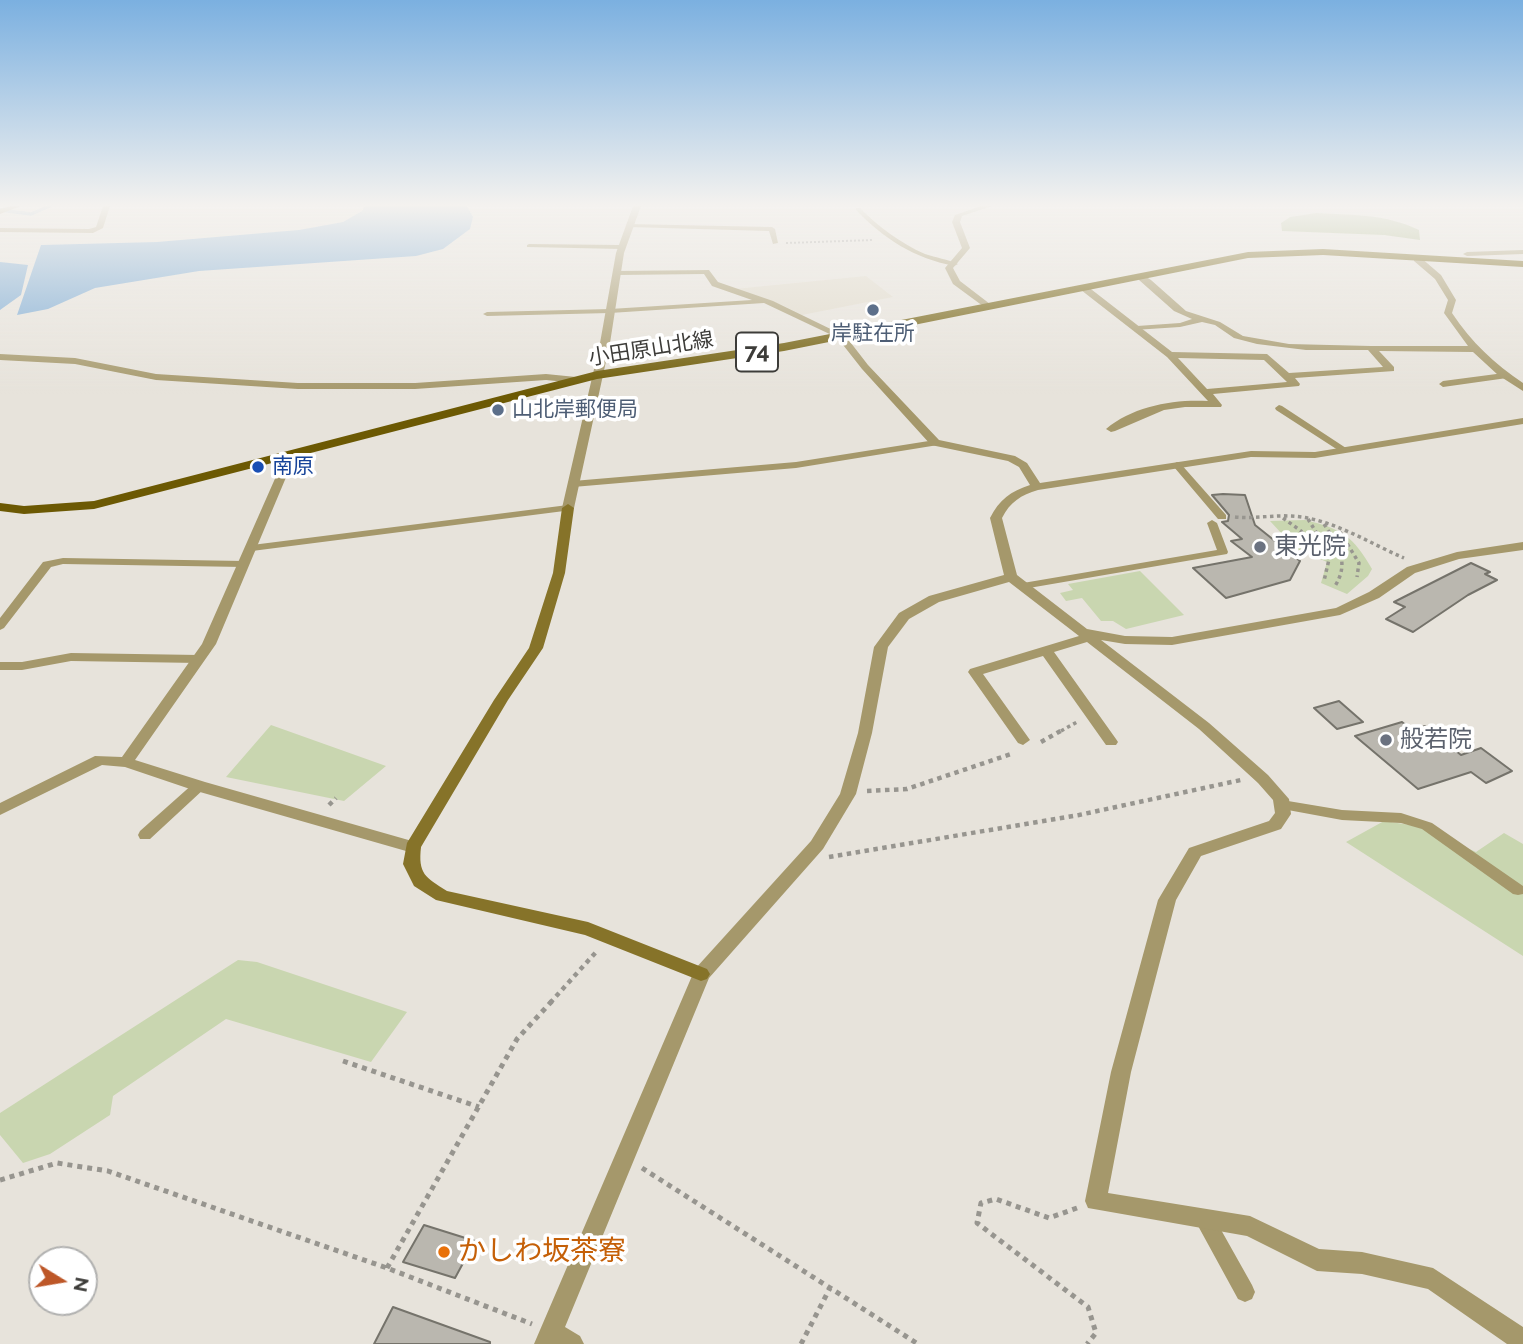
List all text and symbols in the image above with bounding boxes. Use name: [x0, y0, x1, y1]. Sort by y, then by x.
marker: 岸駐在所: [865, 302, 881, 318]
place label: 岸駐在所: [831, 321, 915, 347]
street label: 小田原山北線: [587, 327, 715, 371]
road number: 74: [736, 332, 778, 372]
place label: 山北岸郵便局: [512, 397, 638, 423]
marker: 山北岸郵便局: [490, 402, 506, 418]
place label: 南原: [272, 454, 314, 480]
marker: 南原: [250, 459, 266, 475]
place label: 東光院: [1274, 533, 1346, 561]
marker: 東光院: [1252, 539, 1268, 555]
place label: 般若院: [1400, 726, 1472, 754]
marker: 般若院: [1378, 732, 1394, 748]
place label: かしわ坂茶寮: [458, 1235, 626, 1269]
marker: かしわ坂茶寮: [436, 1244, 452, 1260]
north arrow: [28, 1246, 98, 1316]
text: N: [69, 1275, 94, 1294]

